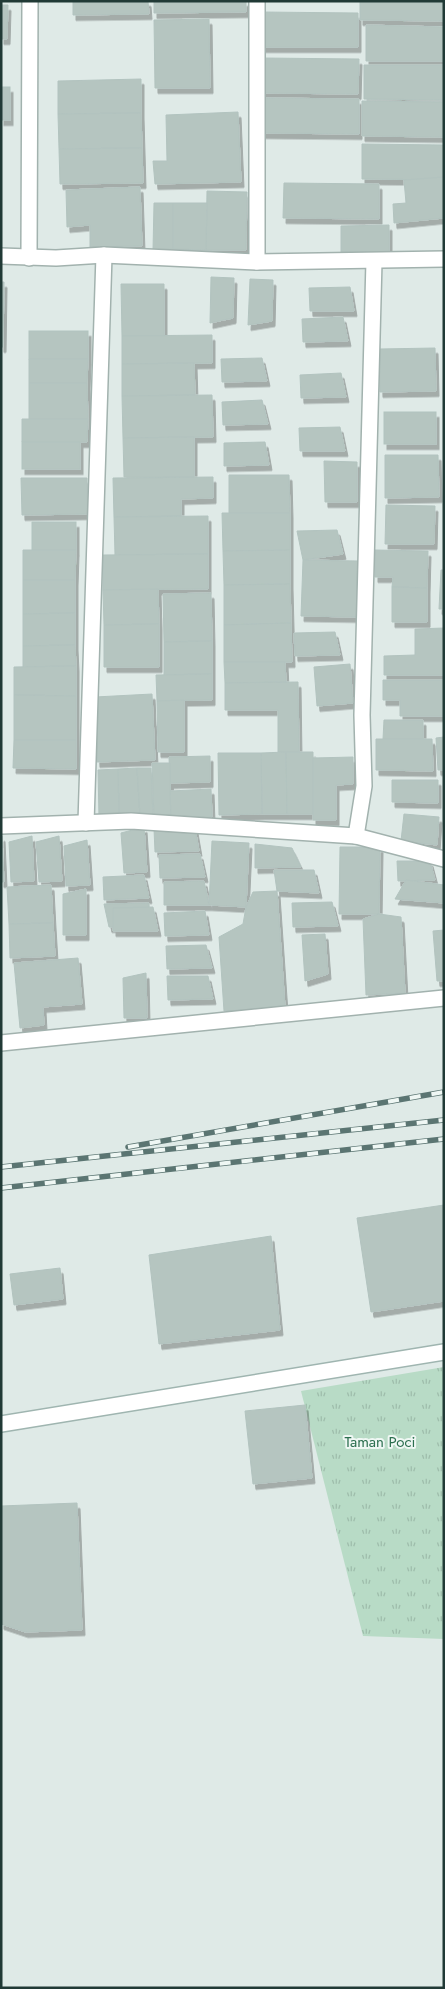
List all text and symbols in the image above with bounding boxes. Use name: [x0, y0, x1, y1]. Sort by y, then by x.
park label: Taman Poci: [344, 1431, 416, 1453]

